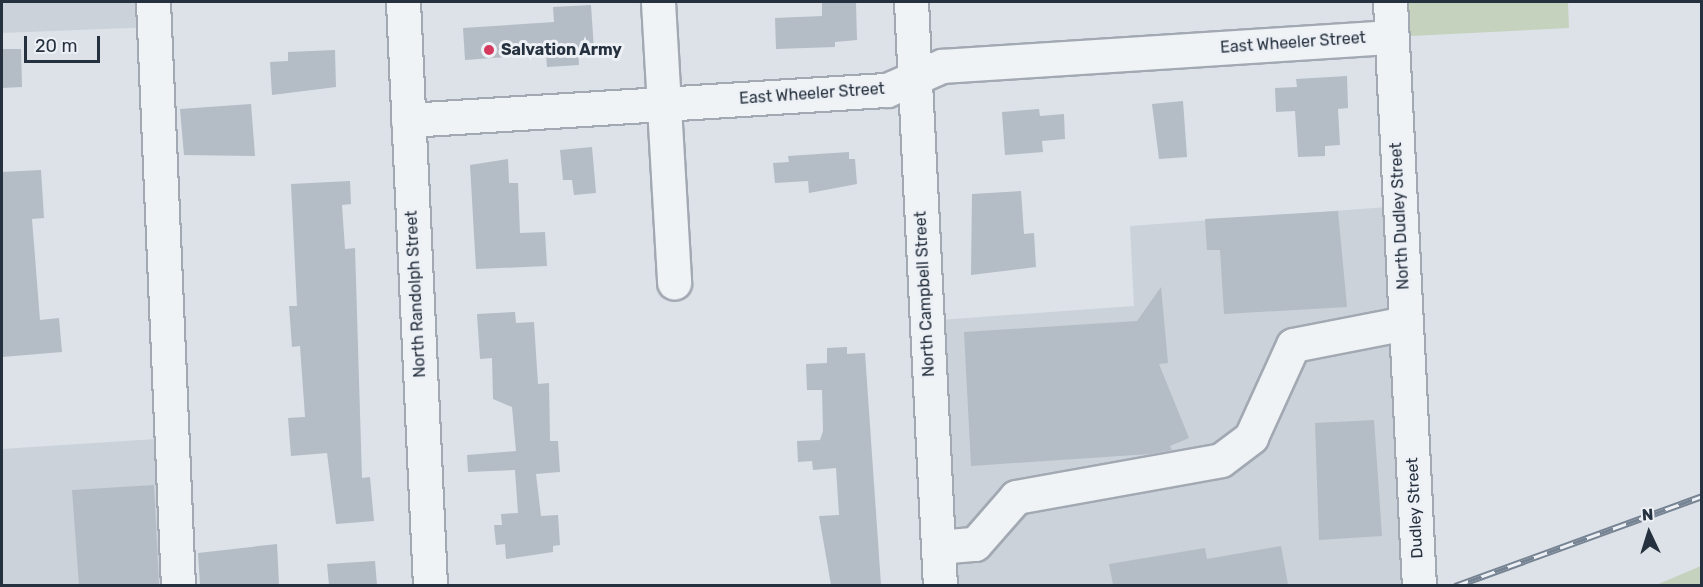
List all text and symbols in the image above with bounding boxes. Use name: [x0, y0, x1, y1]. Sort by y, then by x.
scale bar: [27, 24, 104, 62]
street label: East Wheeler Street: [1219, 28, 1367, 58]
text: 20 m: [35, 35, 77, 57]
place label: Salvation Army: [501, 40, 622, 60]
marker: Salvation Army: [482, 43, 496, 57]
street label: East Wheeler Street: [738, 79, 886, 109]
street label: North Dudley Street: [1387, 142, 1413, 290]
street label: North Randolph Street: [402, 210, 430, 378]
street label: North Campbell Street: [911, 211, 939, 377]
street label: Dudley Street: [1403, 457, 1427, 559]
north arrow: [1619, 503, 1679, 563]
text: N: [1641, 505, 1654, 524]

